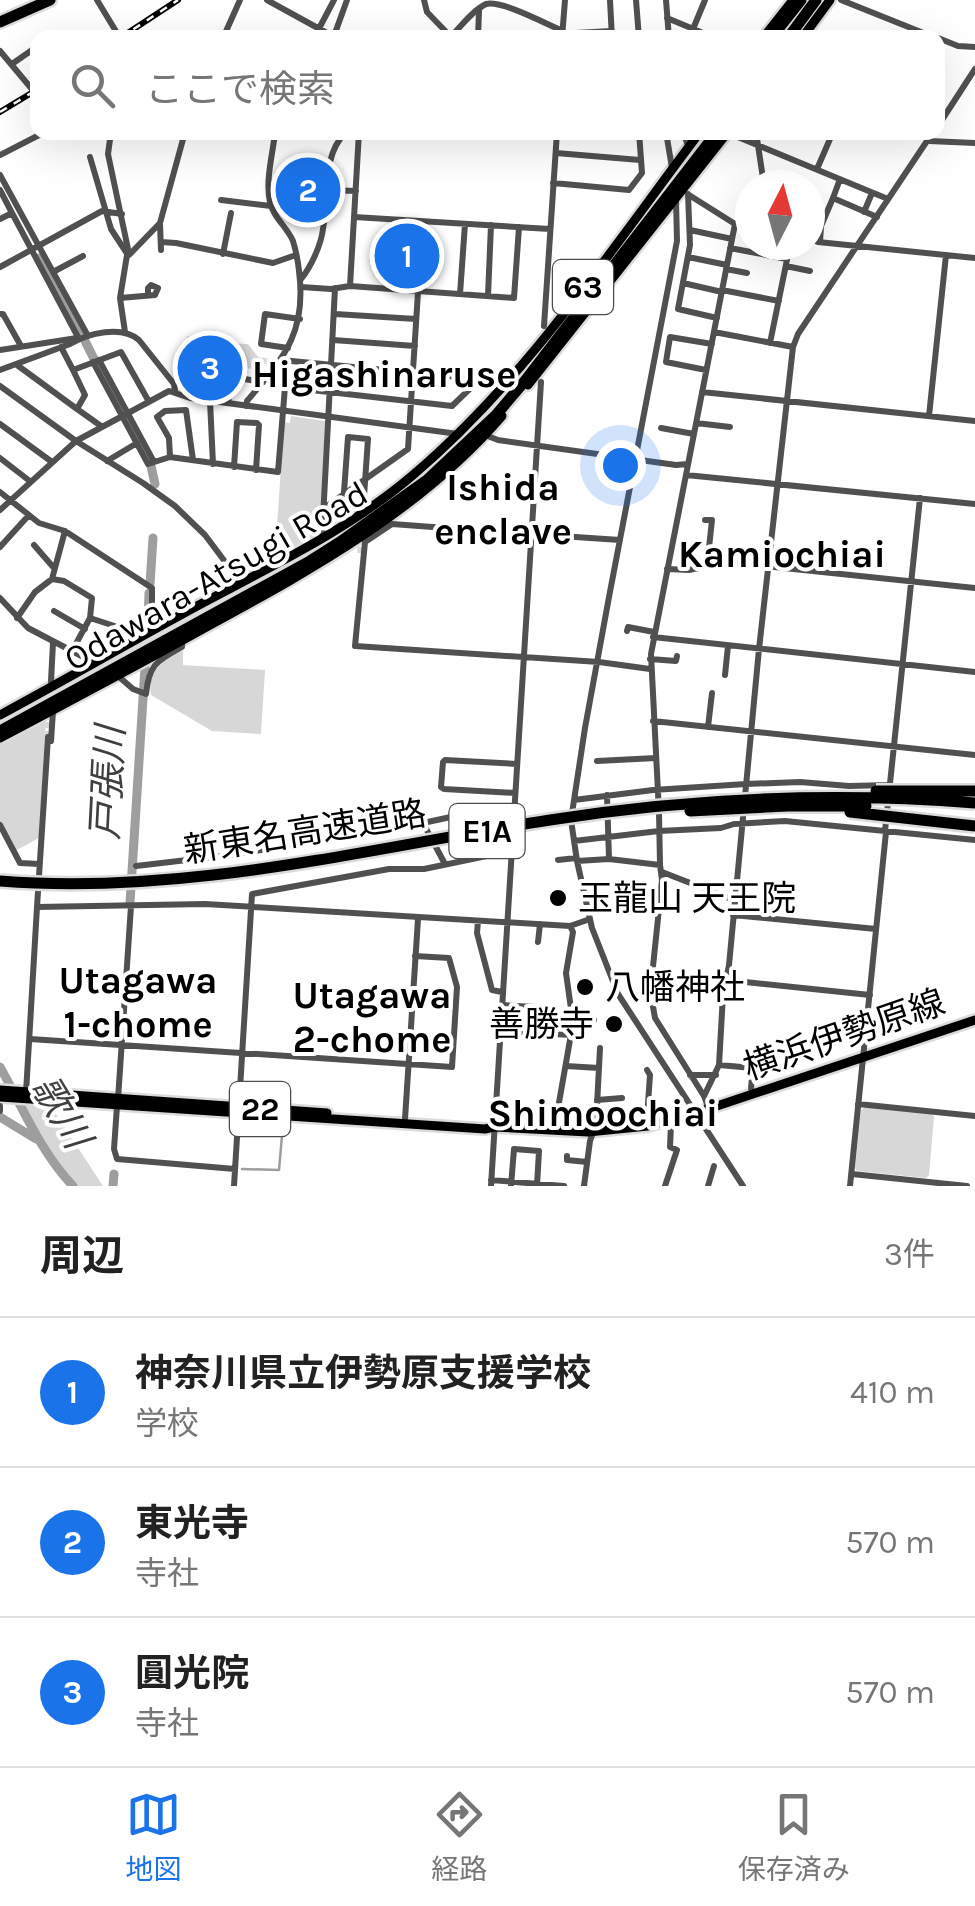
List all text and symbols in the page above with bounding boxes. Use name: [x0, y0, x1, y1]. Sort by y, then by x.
search box: [30, 30, 945, 140]
icon: search: [65, 58, 120, 113]
text: ここで検索: [145, 67, 335, 112]
pin: 2: [276, 152, 340, 228]
north arrow: [735, 170, 825, 260]
pin: 1: [374, 218, 440, 294]
road number: 63: [553, 260, 613, 314]
pin: 3: [178, 330, 242, 406]
district label: Higashinaruse: [252, 352, 516, 397]
your location: [595, 440, 646, 491]
district label: Ishida enclave: [434, 465, 572, 554]
street label: Odawara-Atsugi Road: [57, 472, 375, 680]
district label: Kamiochiai: [678, 532, 886, 577]
water label: 戸張川: [83, 721, 134, 841]
street label: 新東名高速道路: [181, 793, 429, 871]
road number: E1A: [450, 804, 524, 858]
place label: 玉龍山 天王院: [578, 878, 796, 919]
marker: 玉龍山 天王院: [547, 887, 569, 909]
district label: Utagawa 1-chome: [59, 958, 217, 1047]
place label: 八幡神社: [605, 967, 745, 1008]
district label: Utagawa 2-chome: [293, 973, 451, 1062]
marker: 八幡神社: [574, 976, 596, 998]
street label: 横浜伊勢原線: [738, 981, 950, 1089]
place label: 善勝寺: [489, 1004, 594, 1045]
marker: 善勝寺: [603, 1013, 625, 1035]
water label: 歌川: [22, 1068, 102, 1160]
road number: 22: [230, 1082, 290, 1136]
district label: Shimoochiai: [488, 1091, 718, 1136]
text: 周辺: [40, 1231, 124, 1281]
text: 3件: [884, 1236, 935, 1273]
text: 神奈川県立伊勢原支援学校: [135, 1351, 591, 1396]
text: 1: [67, 1374, 78, 1411]
text: 410 m: [850, 1374, 935, 1411]
text: 学校: [135, 1405, 199, 1442]
text: 東光寺: [135, 1501, 249, 1546]
text: 2: [63, 1524, 82, 1561]
text: 570 m: [845, 1524, 935, 1561]
text: 寺社: [135, 1555, 199, 1592]
text: 圓光院: [135, 1651, 249, 1696]
text: 3: [63, 1674, 82, 1711]
text: 570 m: [845, 1674, 935, 1711]
text: 寺社: [135, 1705, 199, 1742]
tab: 地図: [125, 1787, 181, 1887]
tab: 経路: [431, 1787, 488, 1887]
tab: 保存済み: [738, 1787, 850, 1887]

